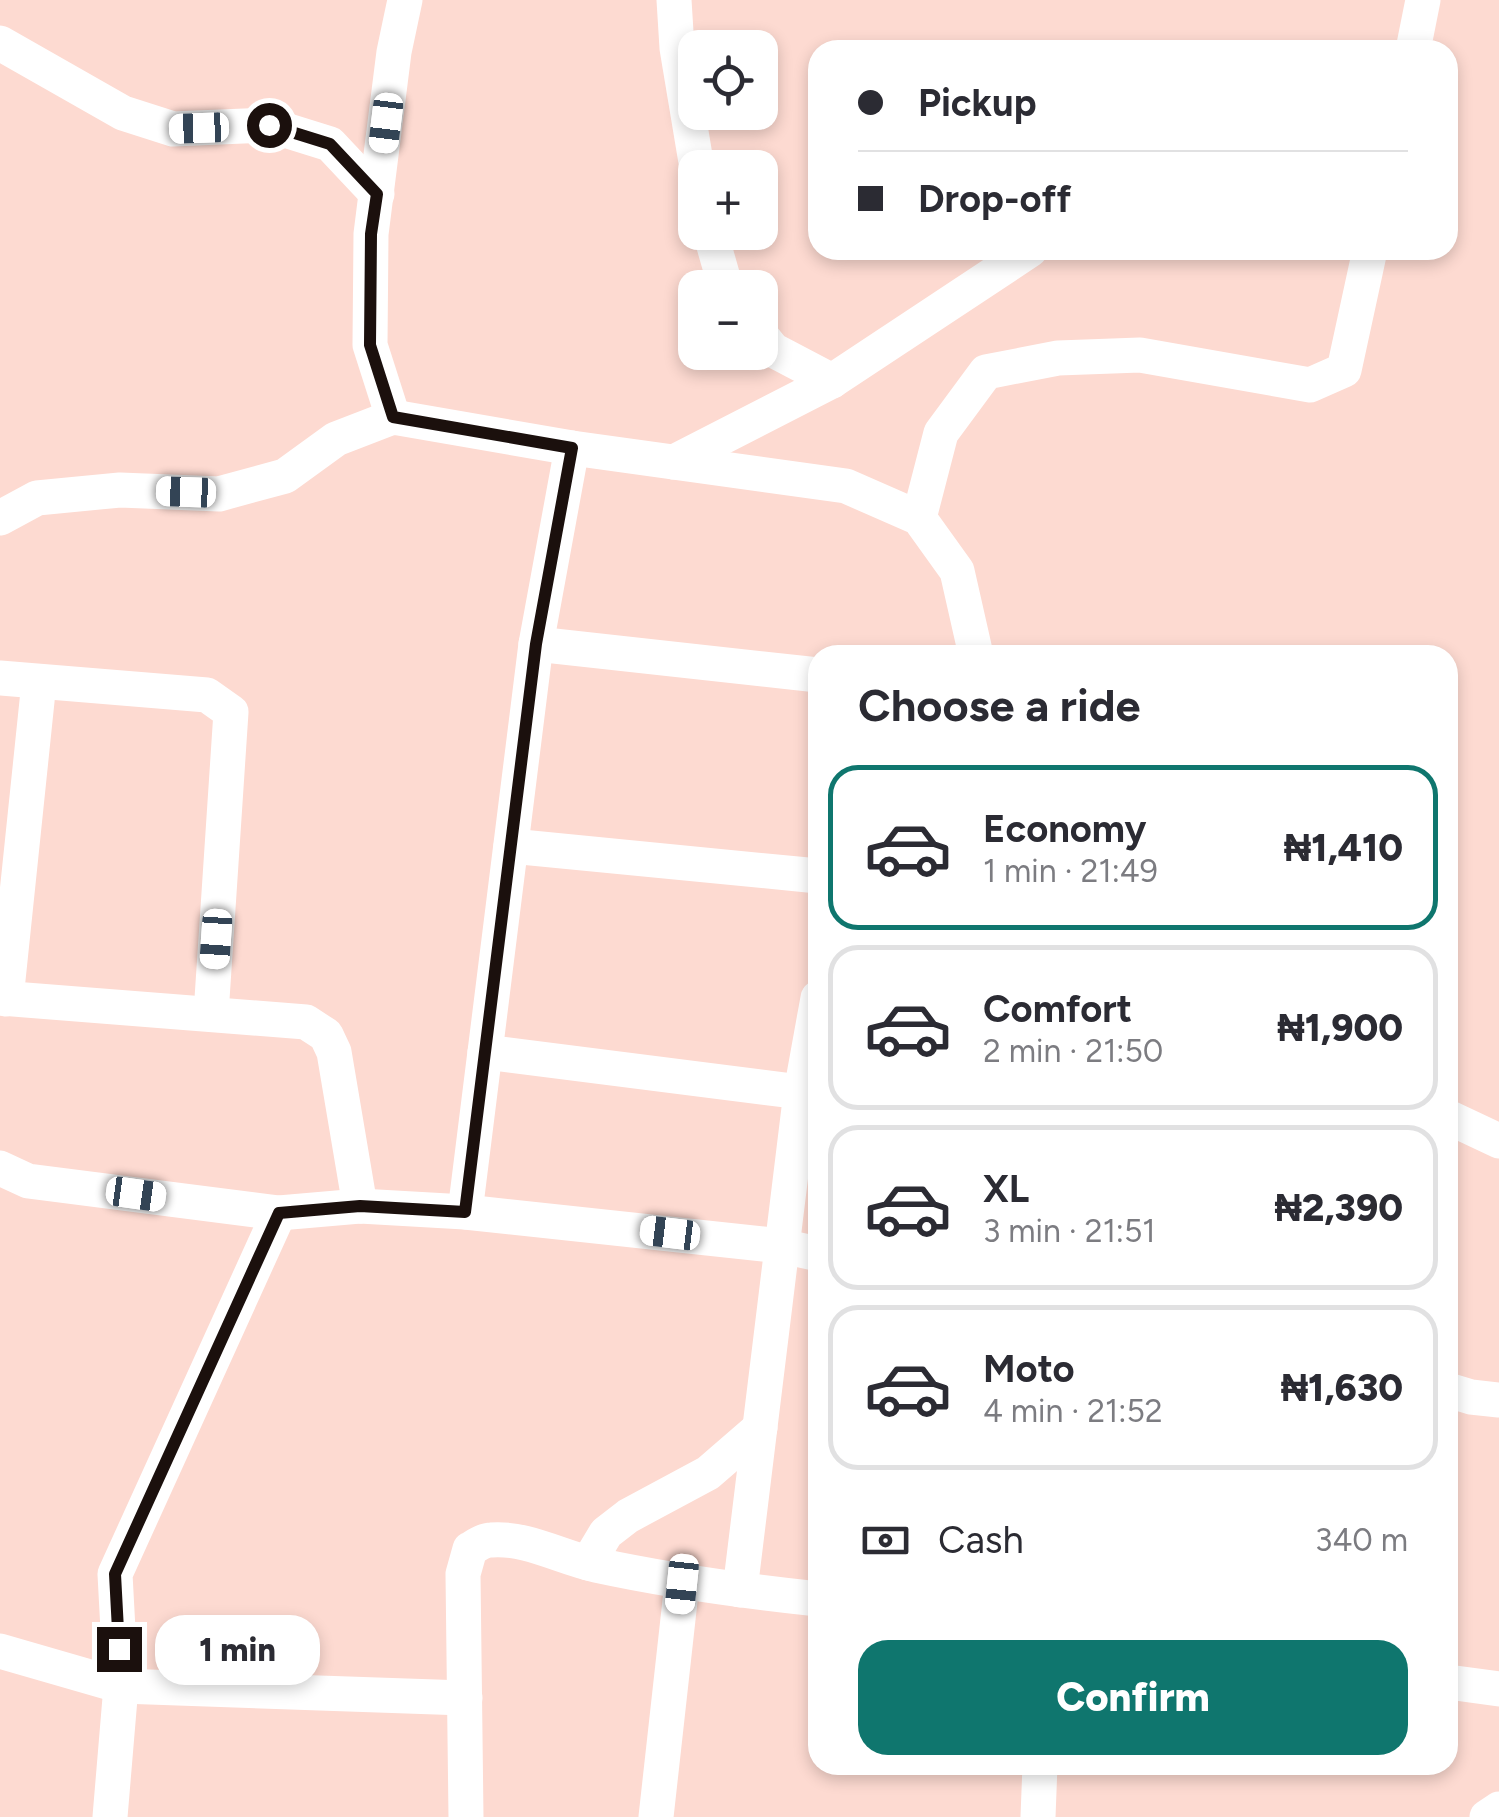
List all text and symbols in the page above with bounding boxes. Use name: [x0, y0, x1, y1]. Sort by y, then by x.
map controls: [678, 30, 778, 370]
button: locate: [678, 30, 778, 130]
text: Pickup: [918, 80, 1036, 126]
car: [367, 91, 405, 155]
route start: [247, 103, 292, 148]
car: [168, 112, 230, 144]
button: +: [678, 150, 778, 250]
text: Drop-off: [918, 176, 1071, 222]
button: −: [678, 270, 778, 370]
car: [155, 476, 217, 508]
text: Choose a ride: [858, 678, 1140, 732]
icon: car: [863, 803, 953, 893]
text: Economy: [983, 806, 1146, 852]
text: ₦1,410: [1284, 825, 1403, 871]
text: 1 min · 21:49: [983, 852, 1158, 890]
car: [199, 908, 233, 970]
icon: car: [863, 983, 953, 1073]
text: Comfort: [983, 986, 1132, 1032]
text: ₦1,900: [1277, 1005, 1403, 1051]
text: 2 min · 21:50: [983, 1032, 1163, 1070]
icon: car: [863, 1163, 953, 1253]
text: XL: [983, 1166, 1029, 1212]
car: [104, 1175, 168, 1213]
text: ₦2,390: [1275, 1185, 1403, 1231]
text: 3 min · 21:51: [983, 1212, 1156, 1250]
car: [638, 1214, 702, 1252]
icon: car: [863, 1343, 953, 1433]
text: Moto: [983, 1346, 1075, 1392]
text: ₦1,630: [1281, 1365, 1403, 1411]
text: 4 min · 21:52: [983, 1392, 1163, 1430]
icon: cash: [858, 1513, 913, 1568]
text: Cash: [938, 1517, 1024, 1563]
text: 340 m: [1315, 1521, 1408, 1559]
car: [664, 1553, 700, 1615]
callout: 1 min: [154, 1614, 319, 1684]
route end: [97, 1627, 142, 1672]
text: 1 min: [199, 1631, 276, 1669]
button: Confirm: [858, 1640, 1408, 1755]

